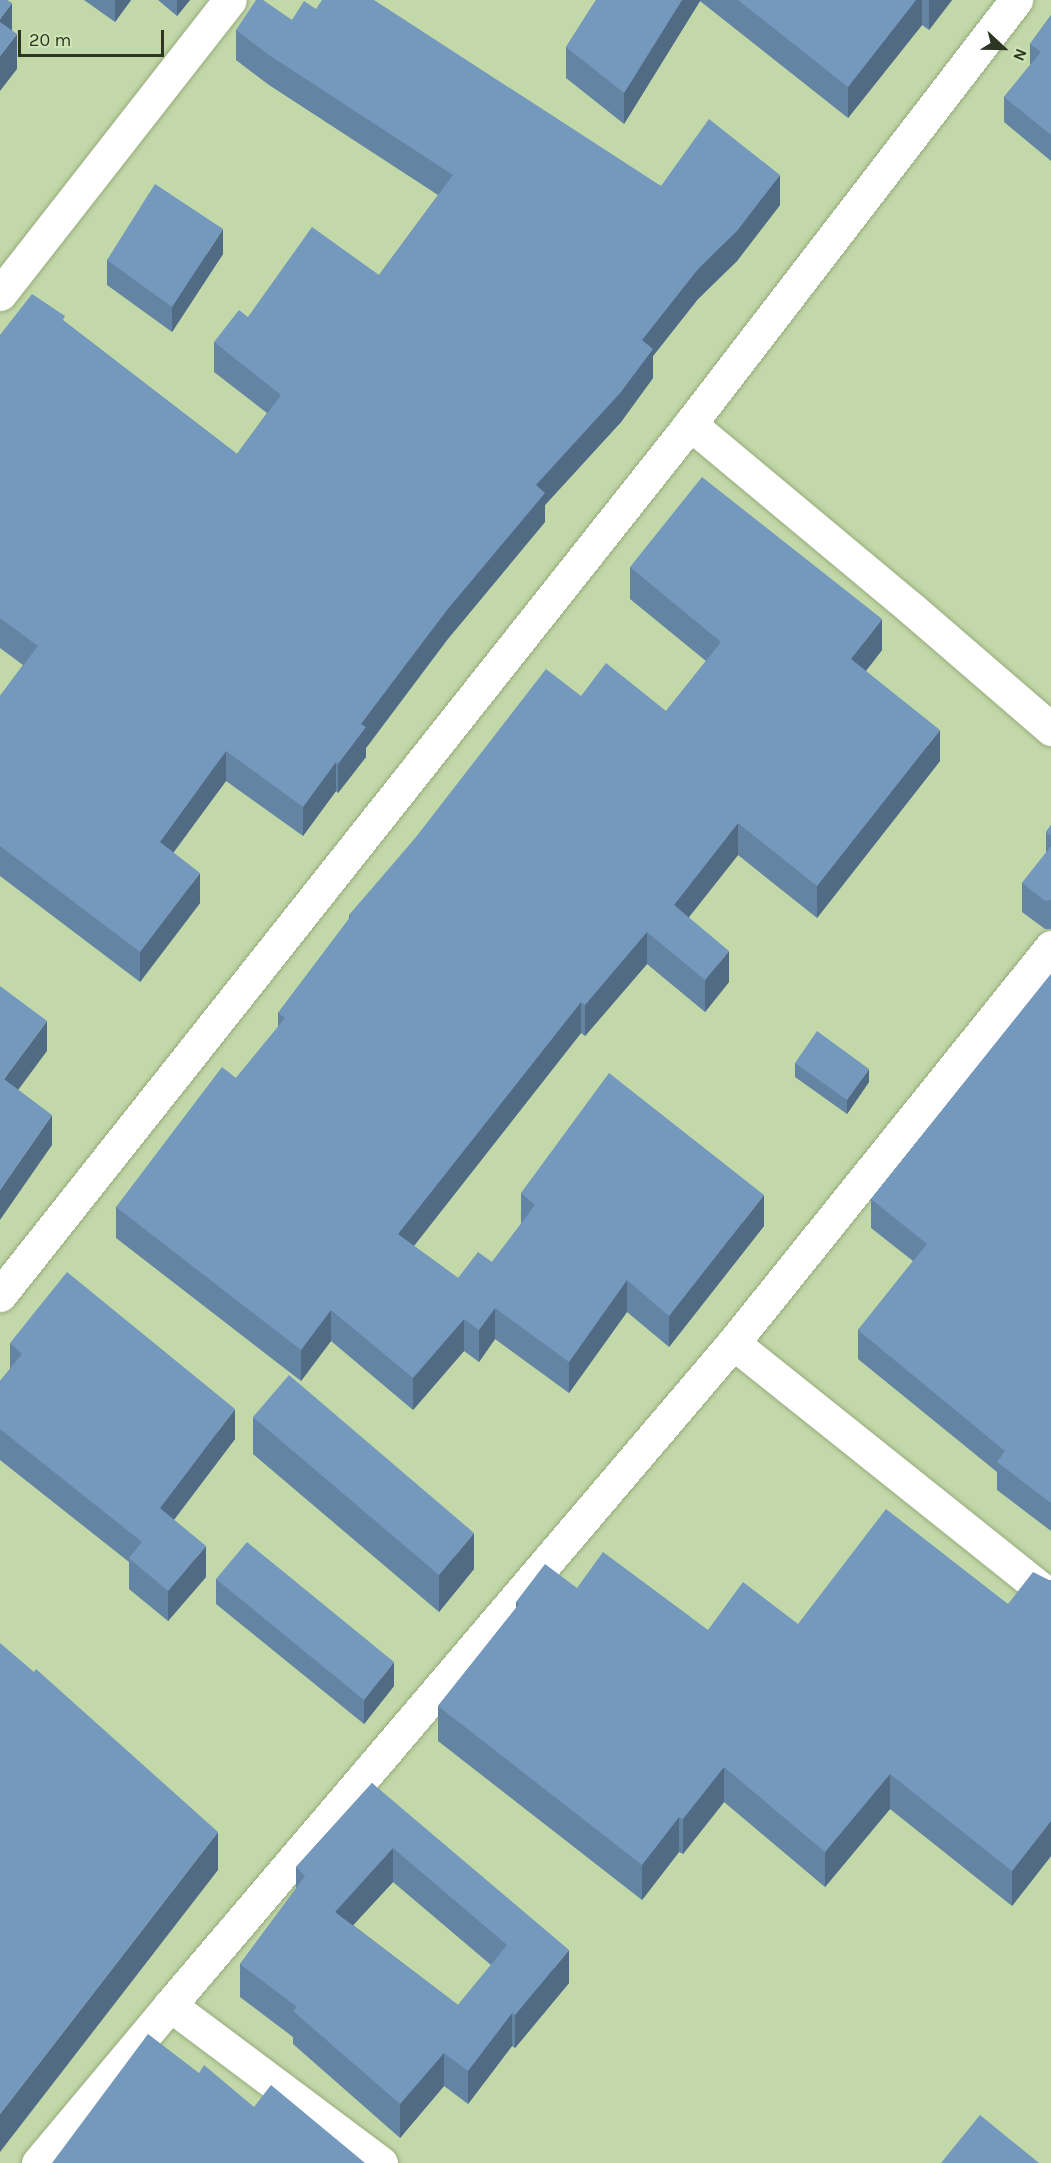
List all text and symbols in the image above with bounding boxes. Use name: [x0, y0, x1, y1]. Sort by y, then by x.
scale bar: [21, 18, 166, 56]
north arrow: [973, 18, 1033, 78]
text: 20 m: [29, 29, 71, 51]
text: N: [1009, 46, 1031, 64]

